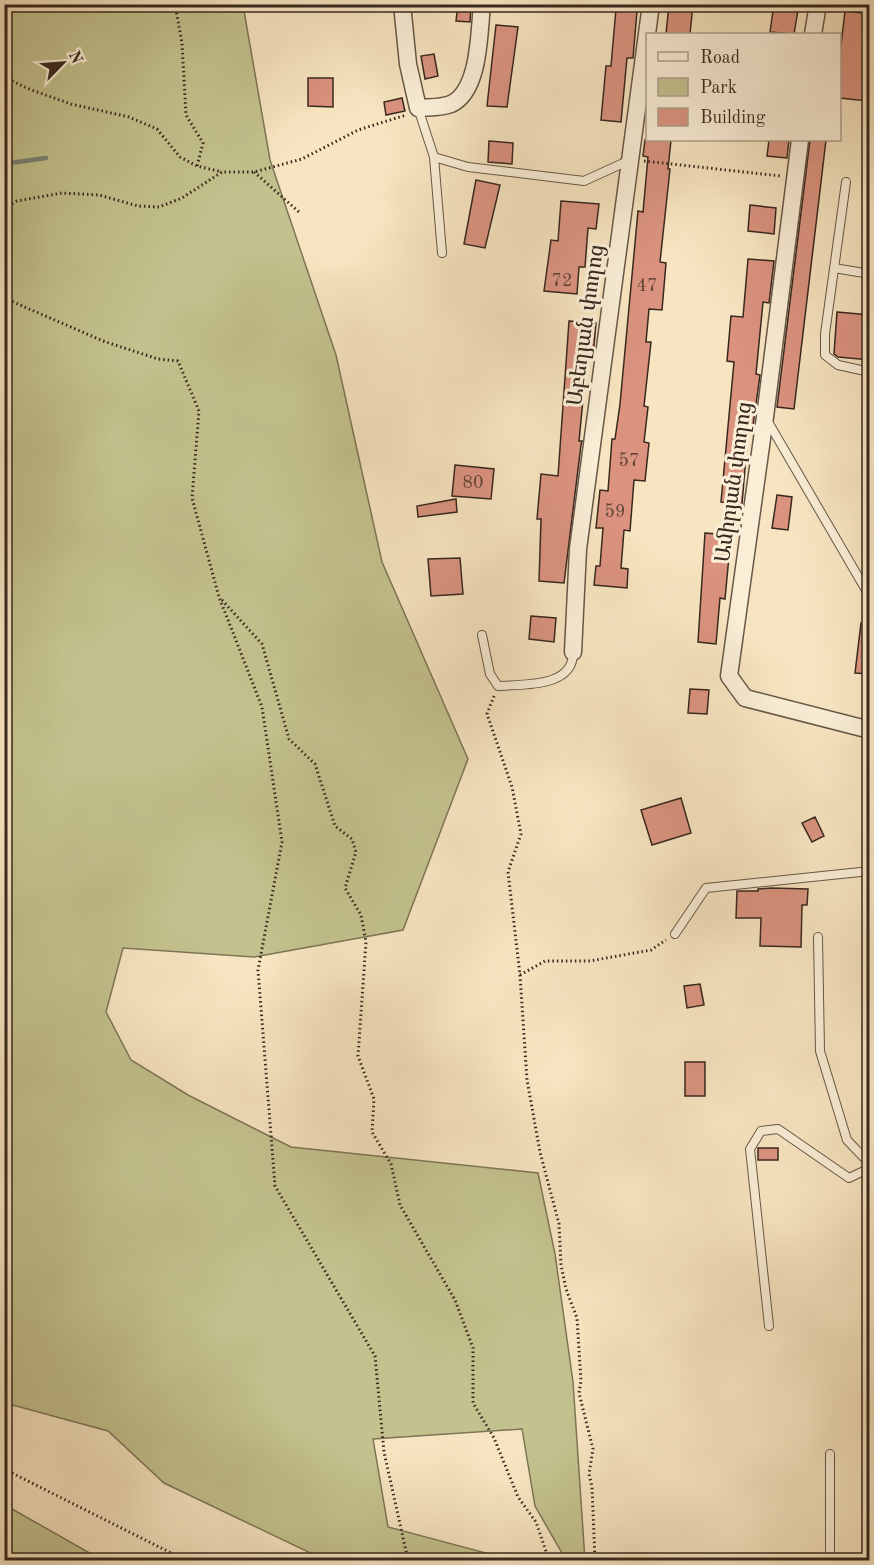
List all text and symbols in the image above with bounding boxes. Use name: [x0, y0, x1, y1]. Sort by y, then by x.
north arrow: [33, 33, 93, 93]
legend: [646, 33, 841, 141]
text: N: [65, 49, 85, 67]
text: Road: [700, 49, 740, 67]
text: Park: [700, 79, 737, 97]
text: Building: [700, 109, 766, 127]
street label: Աբեղյան փողոց: [564, 243, 609, 407]
house number: 72: [552, 272, 572, 290]
house number: 47: [637, 277, 657, 295]
street label: Ամիրյան փողոց: [712, 400, 757, 564]
house number: 57: [619, 452, 639, 470]
house number: 80: [463, 474, 483, 492]
house number: 59: [605, 503, 625, 521]

